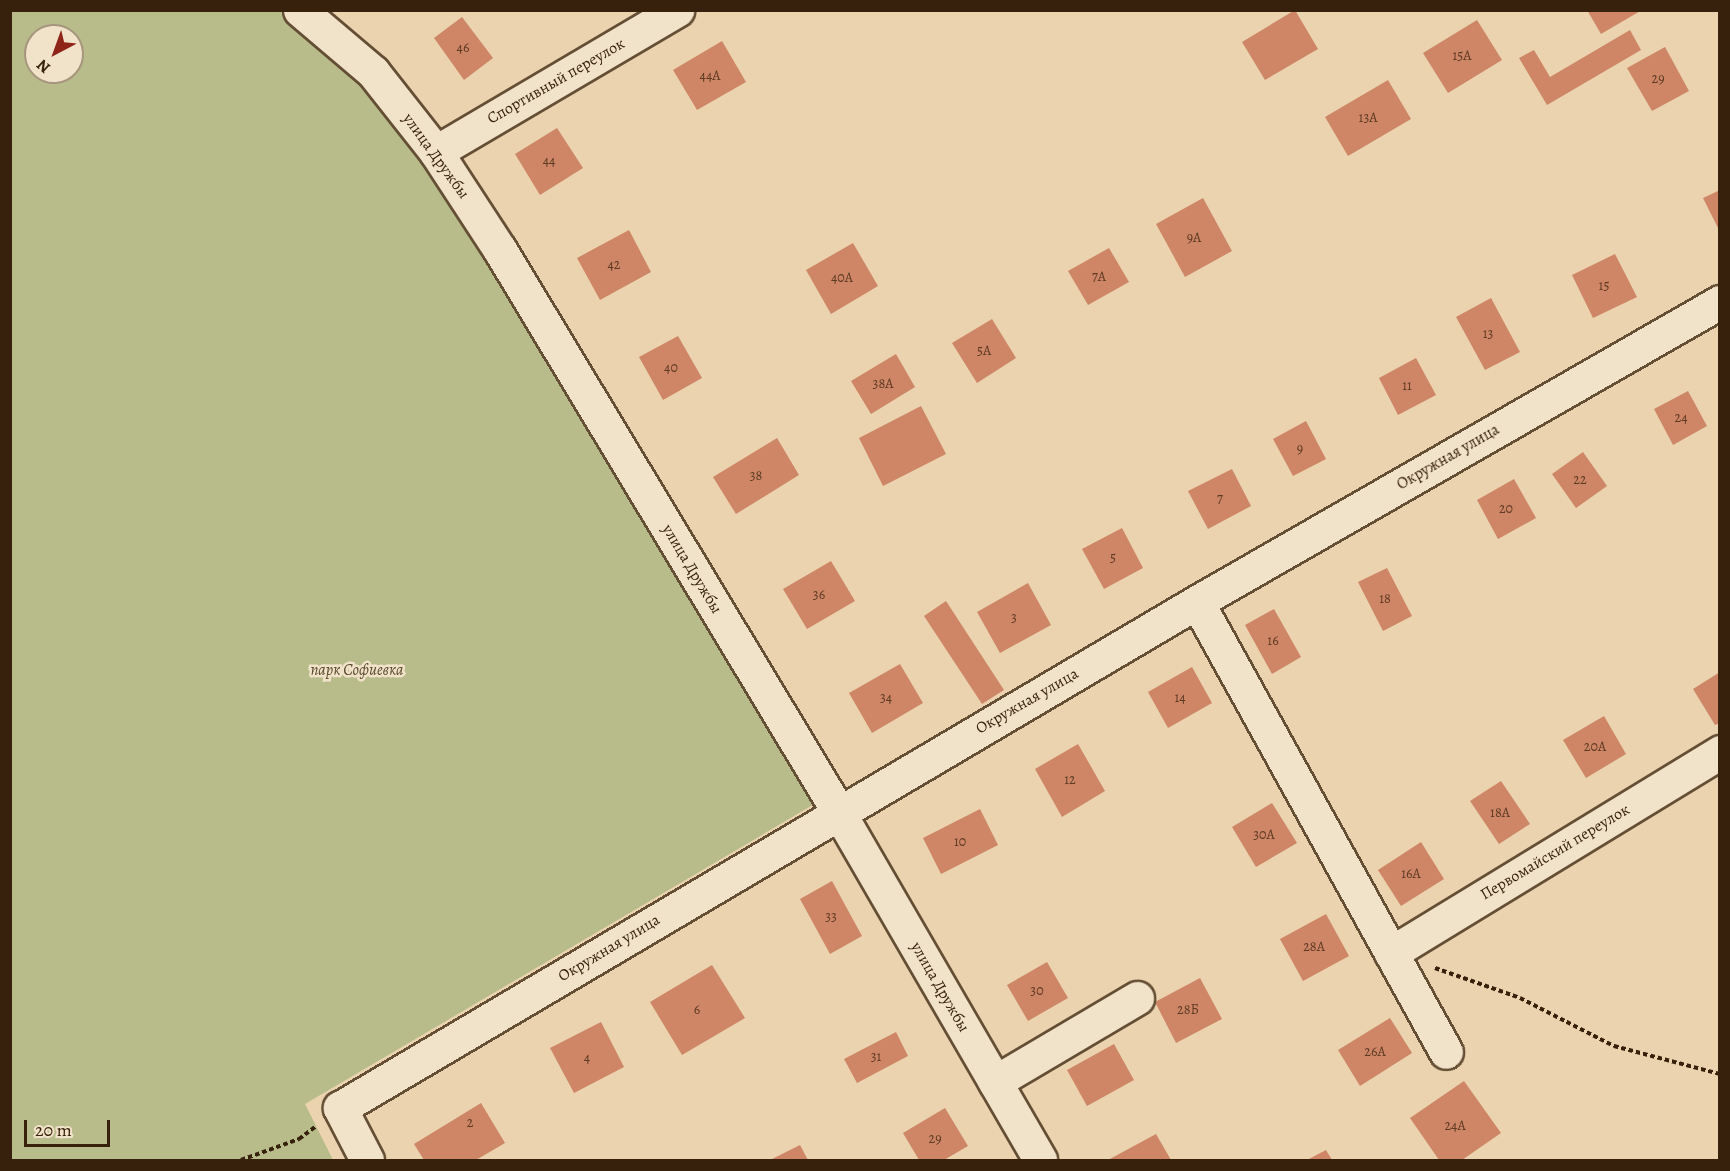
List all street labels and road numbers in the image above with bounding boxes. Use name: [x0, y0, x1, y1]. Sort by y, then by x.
street label: Спортивный переулок: [484, 34, 628, 128]
street label: улица Дружбы: [399, 110, 473, 202]
street label: Окружная улица: [1393, 420, 1503, 494]
street label: улица Дружбы: [658, 521, 726, 617]
street label: Окружная улица: [972, 664, 1082, 738]
street label: Первомайский переулок: [1477, 800, 1633, 904]
street label: Окружная улица: [555, 910, 663, 986]
street label: улица Дружбы: [906, 939, 974, 1035]

